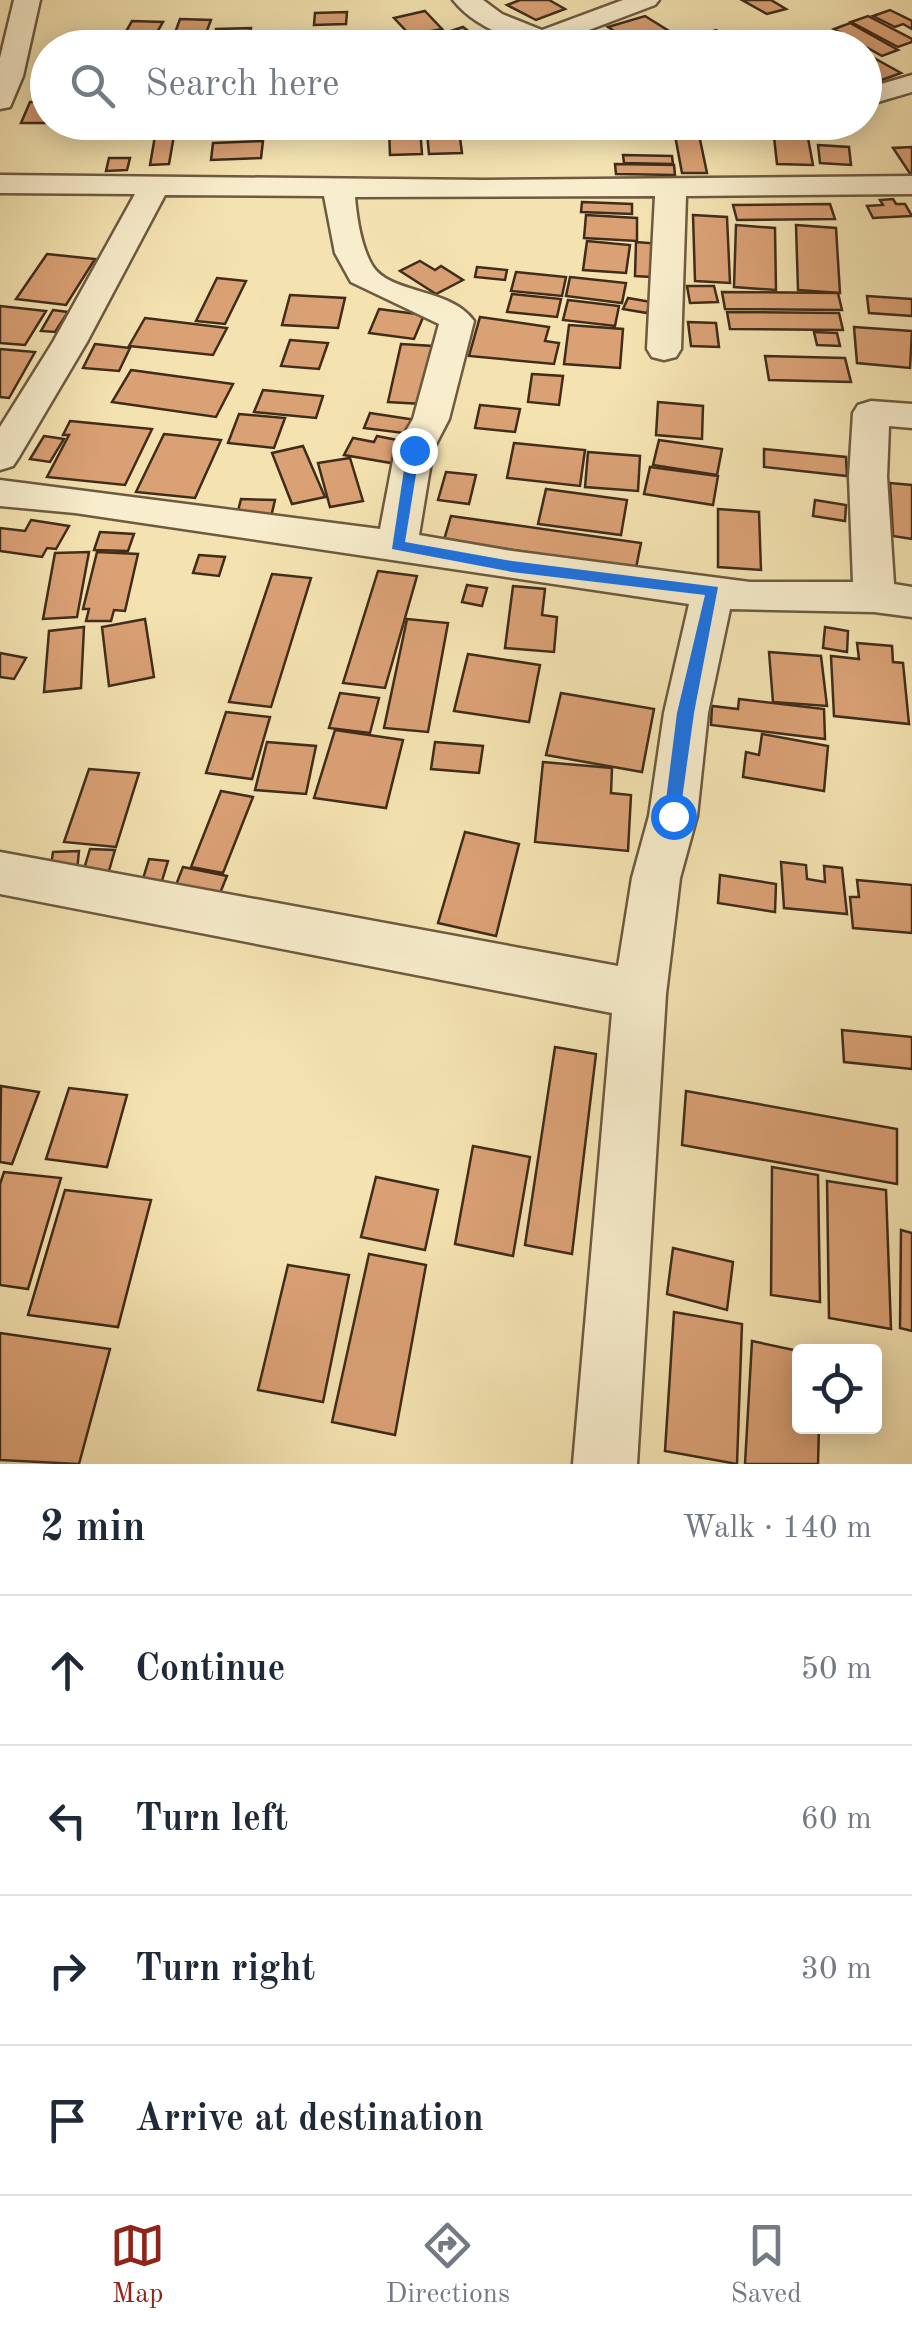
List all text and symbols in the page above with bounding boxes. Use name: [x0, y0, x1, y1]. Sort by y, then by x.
search box: [30, 30, 882, 140]
icon: search: [65, 58, 120, 113]
text: Search here: [145, 66, 340, 104]
route end: [392, 428, 438, 474]
route start: [651, 794, 697, 840]
map controls: [792, 1344, 882, 1434]
button: locate: [792, 1344, 882, 1434]
text: 2 min: [40, 1508, 146, 1550]
text: Walk · 140 m: [682, 1513, 872, 1545]
icon: ahead: [40, 1643, 95, 1698]
text: Continue: [135, 1651, 285, 1689]
text: 50 m: [801, 1654, 872, 1686]
icon: left: [40, 1793, 95, 1848]
text: Turn left: [135, 1801, 288, 1839]
text: 60 m: [801, 1804, 872, 1836]
icon: right: [40, 1943, 95, 1998]
text: Turn right: [135, 1951, 315, 1989]
text: 30 m: [801, 1954, 872, 1986]
icon: arrive: [40, 2093, 95, 2148]
text: Arrive at destination: [135, 2101, 484, 2139]
tab: Map: [110, 2218, 165, 2313]
tab: Directions: [386, 2218, 510, 2313]
tab: Saved: [730, 2218, 802, 2313]

